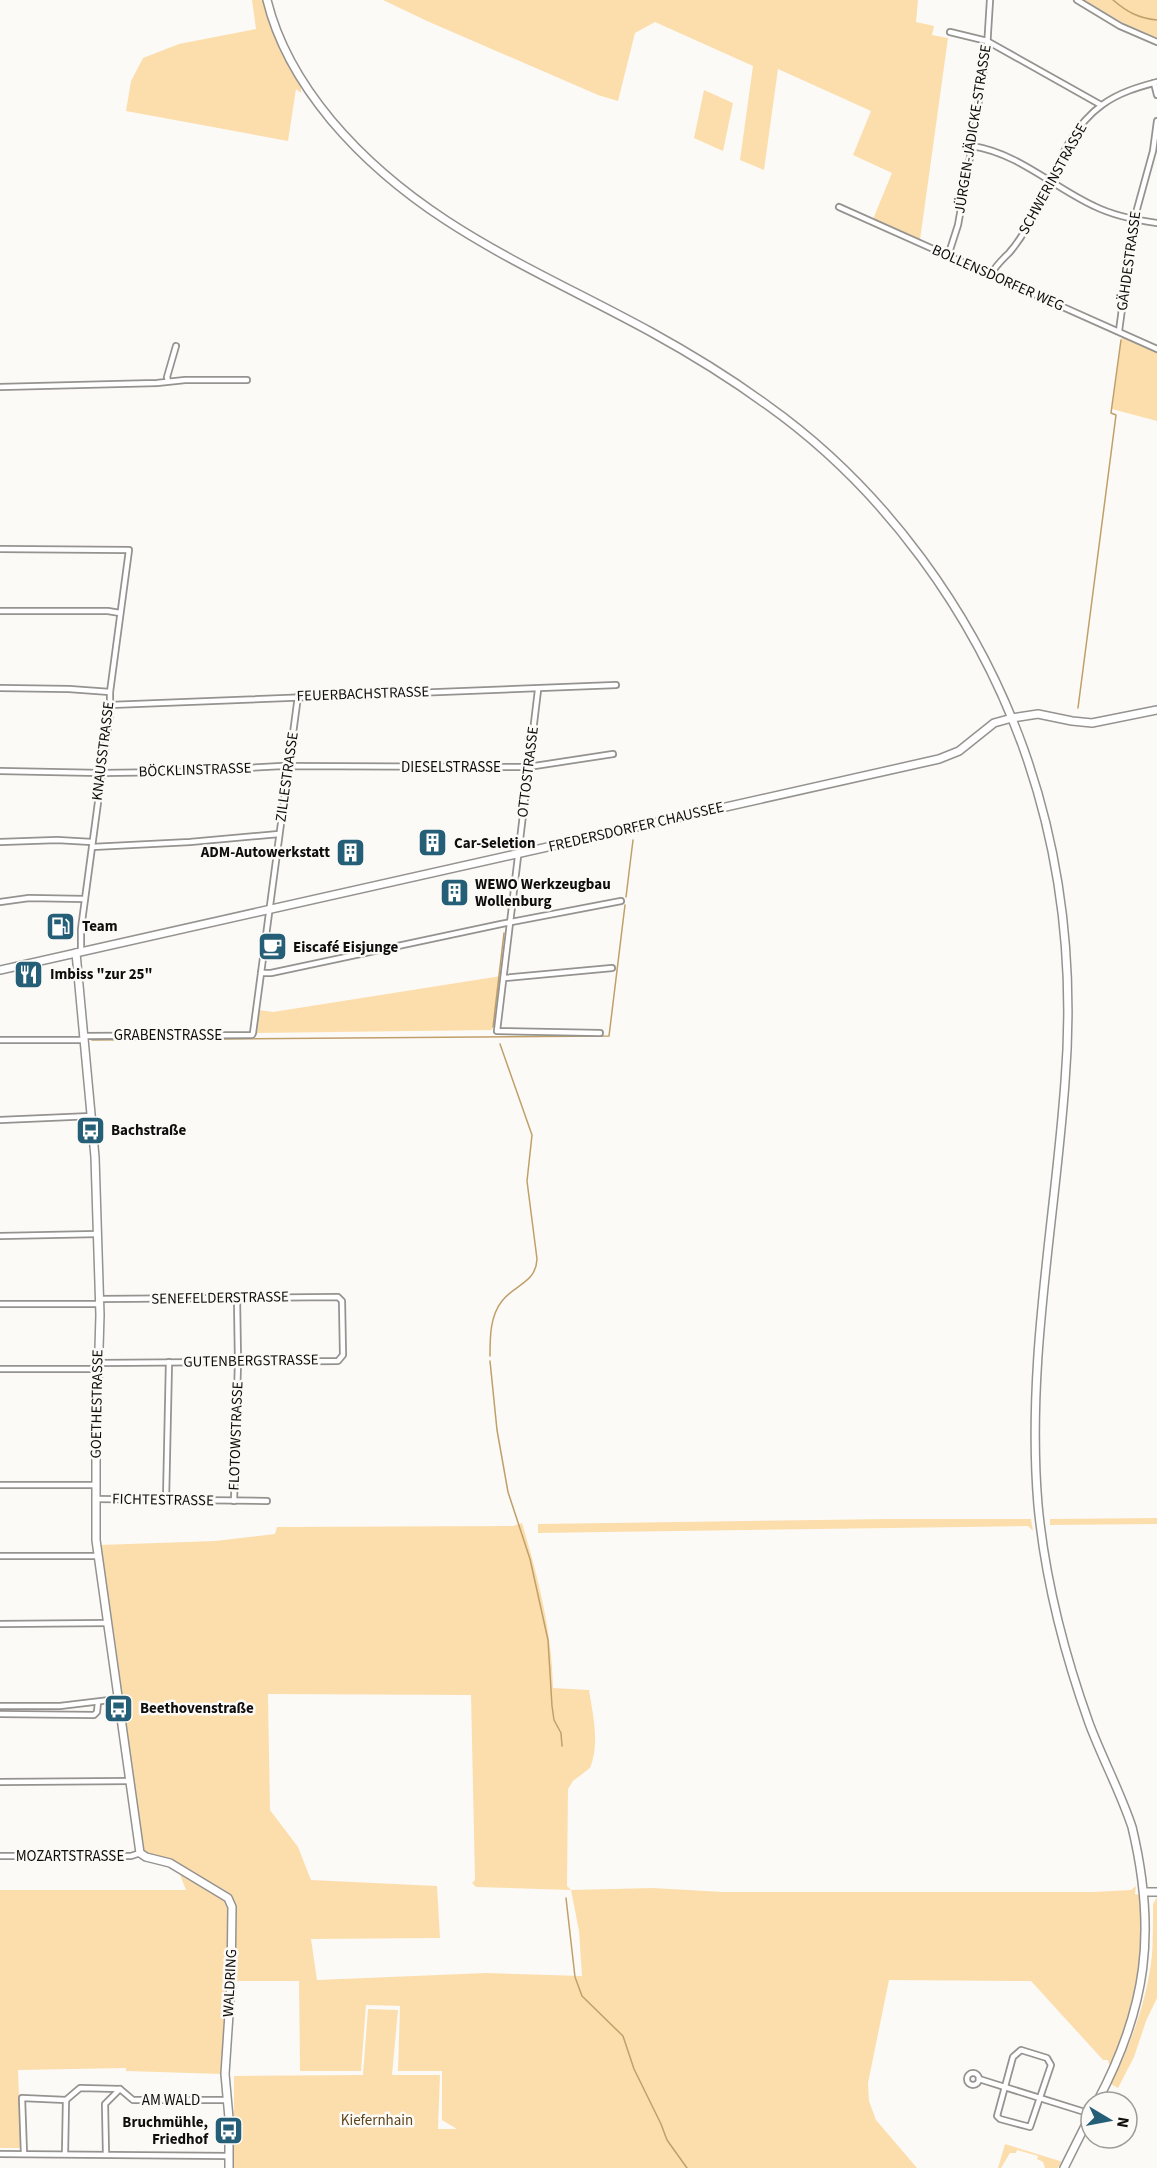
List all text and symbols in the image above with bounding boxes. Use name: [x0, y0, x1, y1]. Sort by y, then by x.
street label: JÜRGEN-JÄDICKE-STRASSE: [949, 43, 997, 215]
street label: SCHWERINSTRASSE: [1014, 119, 1092, 238]
street label: GÄHDESTRASSE: [1112, 210, 1146, 312]
street label: BOLLENSDORFER WEG: [929, 239, 1067, 317]
street label: FEUERBACHSTRASSE: [296, 681, 430, 707]
street label: KNAUSSTRASSE: [87, 700, 120, 802]
street label: OTTOSTRASSE: [512, 725, 544, 819]
street label: ZILLESTRASSE: [270, 731, 304, 823]
street label: DIESELSTRASSE: [401, 757, 501, 778]
street label: BÖCKLINSTRASSE: [138, 758, 252, 782]
street label: FREDERSDORFER CHAUSSEE: [546, 797, 726, 857]
building icon: Car-Seletion: [417, 827, 449, 859]
place label: Car-Seletion: [454, 833, 536, 854]
building icon: ADM-Autowerkstatt: [335, 836, 367, 868]
place label: ADM-Autowerkstatt: [200, 842, 330, 863]
place label: WEWO Werkzeugbau Wollenburg: [475, 874, 611, 912]
building icon: WEWO Werkzeugbau Wollenburg: [438, 877, 470, 909]
fuel station icon: Team: [45, 910, 77, 942]
place label: Team: [82, 916, 118, 937]
cafe icon: Eiscafé Eisjunge: [256, 931, 288, 963]
place label: Eiscafé Eisjunge: [293, 937, 399, 958]
restaurant icon: Imbiss "zur 25": [13, 958, 45, 990]
place label: Imbiss "zur 25": [50, 964, 153, 985]
street label: GRABENSTRASSE: [114, 1025, 222, 1046]
bus stop icon: Bachstraße: [74, 1114, 106, 1146]
place label: Bachstraße: [111, 1120, 187, 1141]
street label: SENEFELDERSTRASSE: [151, 1286, 289, 1310]
street label: GOETHESTRASSE: [86, 1349, 108, 1459]
street label: GUTENBERGSTRASSE: [183, 1349, 319, 1373]
street label: FLOTOWSTRASSE: [224, 1381, 248, 1491]
street label: FICHTESTRASSE: [112, 1489, 214, 1511]
bus stop icon: Beethovenstraße: [103, 1692, 135, 1724]
place label: Beethovenstraße: [140, 1698, 254, 1719]
street label: MOZARTSTRASSE: [16, 1846, 124, 1867]
street label: WALDRING: [218, 1949, 242, 2017]
street label: AM WALD: [142, 2090, 200, 2111]
north arrow: [1079, 2090, 1139, 2150]
park label: Kiefernhain: [341, 2110, 413, 2131]
place label: Bruchmühle, Friedhof: [122, 2112, 209, 2150]
bus stop icon: Bruchmühle, Friedhof: [213, 2115, 245, 2147]
text: N: [1111, 2115, 1135, 2130]

